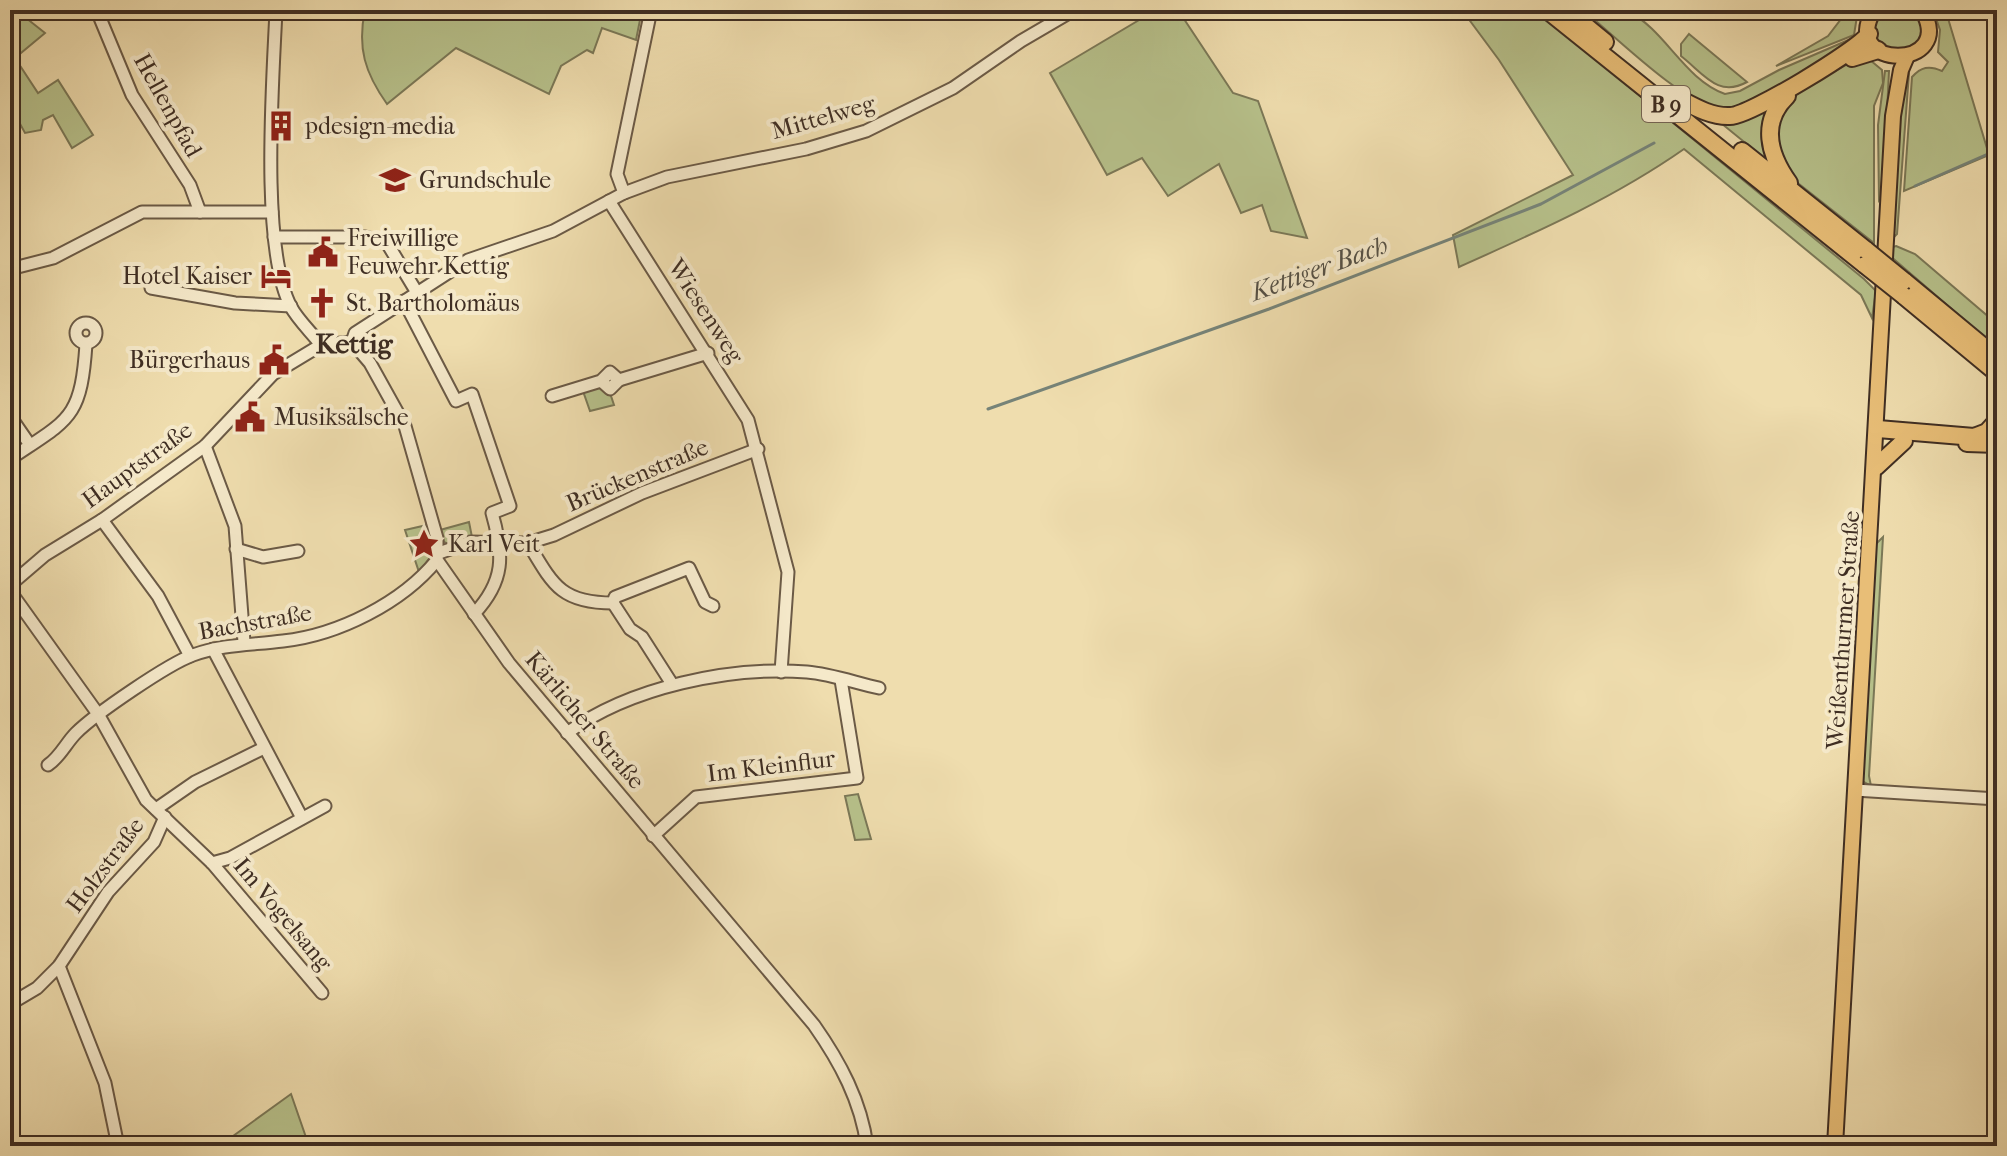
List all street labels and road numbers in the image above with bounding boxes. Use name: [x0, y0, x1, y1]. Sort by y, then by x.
street label: Hellenpfad: [128, 48, 208, 163]
road number: B 9: [1642, 86, 1690, 122]
street label: Mittelweg: [768, 89, 879, 145]
street label: Wiesenweg: [661, 253, 751, 369]
street label: Hauptstraße: [77, 416, 197, 514]
street label: Brückenstraße: [562, 432, 712, 517]
street label: Weißenthurmer Straße: [1821, 509, 1865, 751]
street label: Bachstraße: [196, 598, 314, 646]
street label: Kärlicher Straße: [519, 646, 651, 795]
street label: Im Kleinflur: [705, 744, 837, 788]
street label: Holzstraße: [60, 812, 150, 918]
street label: Im Vogelsang: [228, 852, 339, 977]

